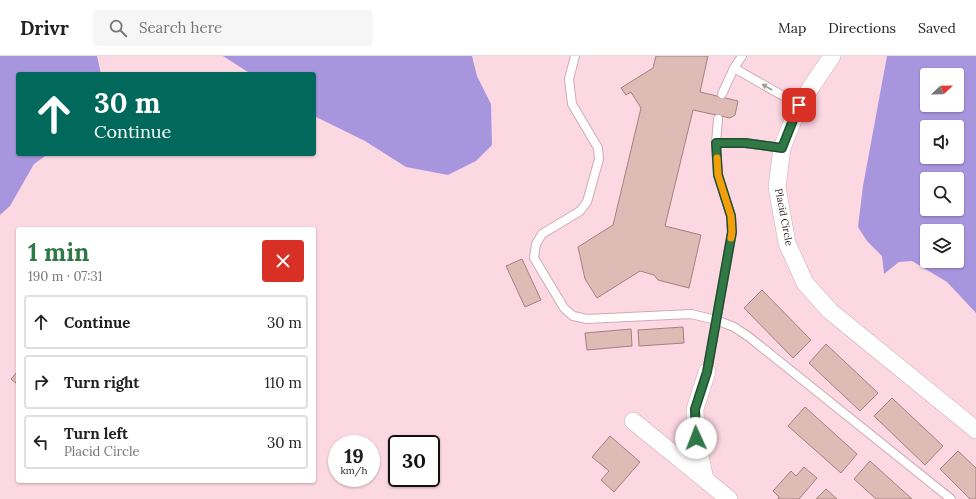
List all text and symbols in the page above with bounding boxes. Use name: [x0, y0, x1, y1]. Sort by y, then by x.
search box: [93, 10, 373, 46]
text: Drivr: [20, 16, 69, 40]
icon: search: [107, 17, 129, 39]
text: Search here: [139, 18, 222, 37]
text: Map: [778, 19, 806, 37]
text: Directions: [828, 19, 896, 37]
text: Saved: [918, 19, 956, 37]
north arrow: [920, 68, 964, 112]
map controls: [920, 68, 964, 268]
one-way arrow: [761, 83, 773, 90]
text: 30 m: [94, 85, 161, 121]
icon: ahead: [28, 88, 80, 140]
pin: [782, 88, 816, 122]
icon: arrive: [788, 94, 810, 116]
text: Continue: [94, 120, 171, 143]
button: sound: [920, 120, 964, 164]
button: search: [920, 172, 964, 216]
street label: Placid Circle: [772, 187, 796, 247]
button: layers: [920, 224, 964, 268]
text: 1 min: [28, 237, 89, 268]
button: close: [262, 240, 304, 282]
text: 190 m · 07:31: [28, 268, 102, 285]
icon: ahead: [30, 311, 52, 333]
text: Continue: [64, 313, 130, 332]
text: 30 m: [267, 313, 302, 332]
icon: right: [30, 371, 52, 393]
text: Turn right: [64, 373, 140, 392]
text: 110 m: [264, 373, 302, 392]
position arrow: [675, 417, 717, 459]
text: Turn left: [64, 424, 128, 443]
icon: left: [30, 431, 52, 453]
text: 30 m: [267, 433, 302, 452]
speed limit sign: 30: [388, 435, 440, 487]
text: Placid Circle: [64, 443, 140, 460]
text: 19: [344, 443, 364, 468]
text: km/h: [340, 464, 368, 477]

